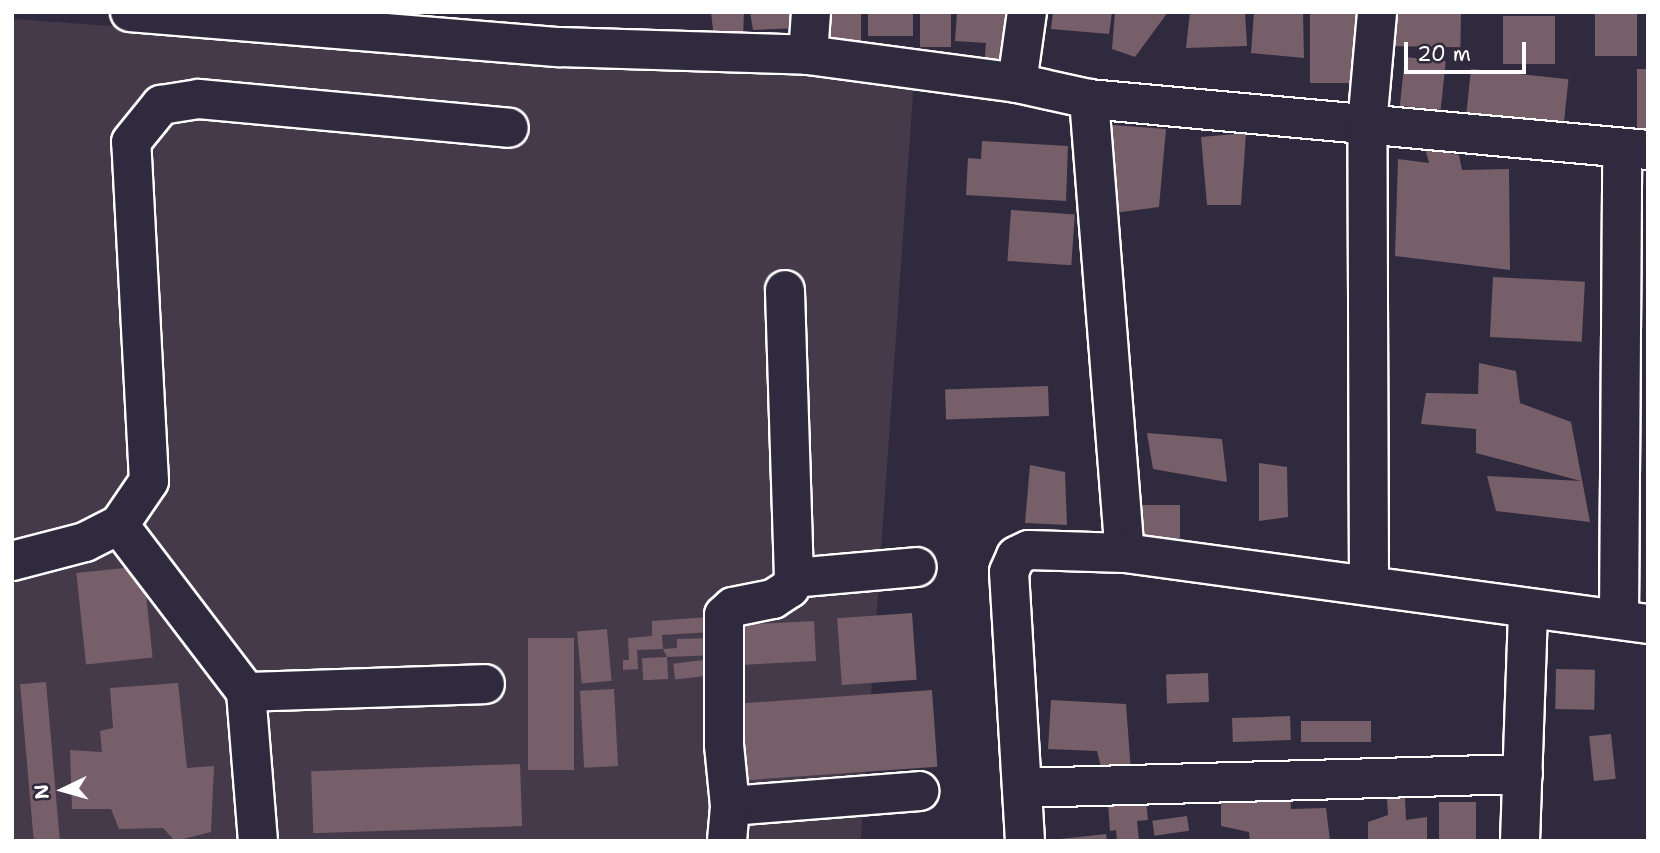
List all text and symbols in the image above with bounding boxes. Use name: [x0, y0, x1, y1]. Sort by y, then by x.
scale bar: [1408, 28, 1530, 72]
text: 20 m: [1417, 40, 1471, 68]
north arrow: [28, 755, 98, 825]
text: N: [28, 783, 55, 800]

